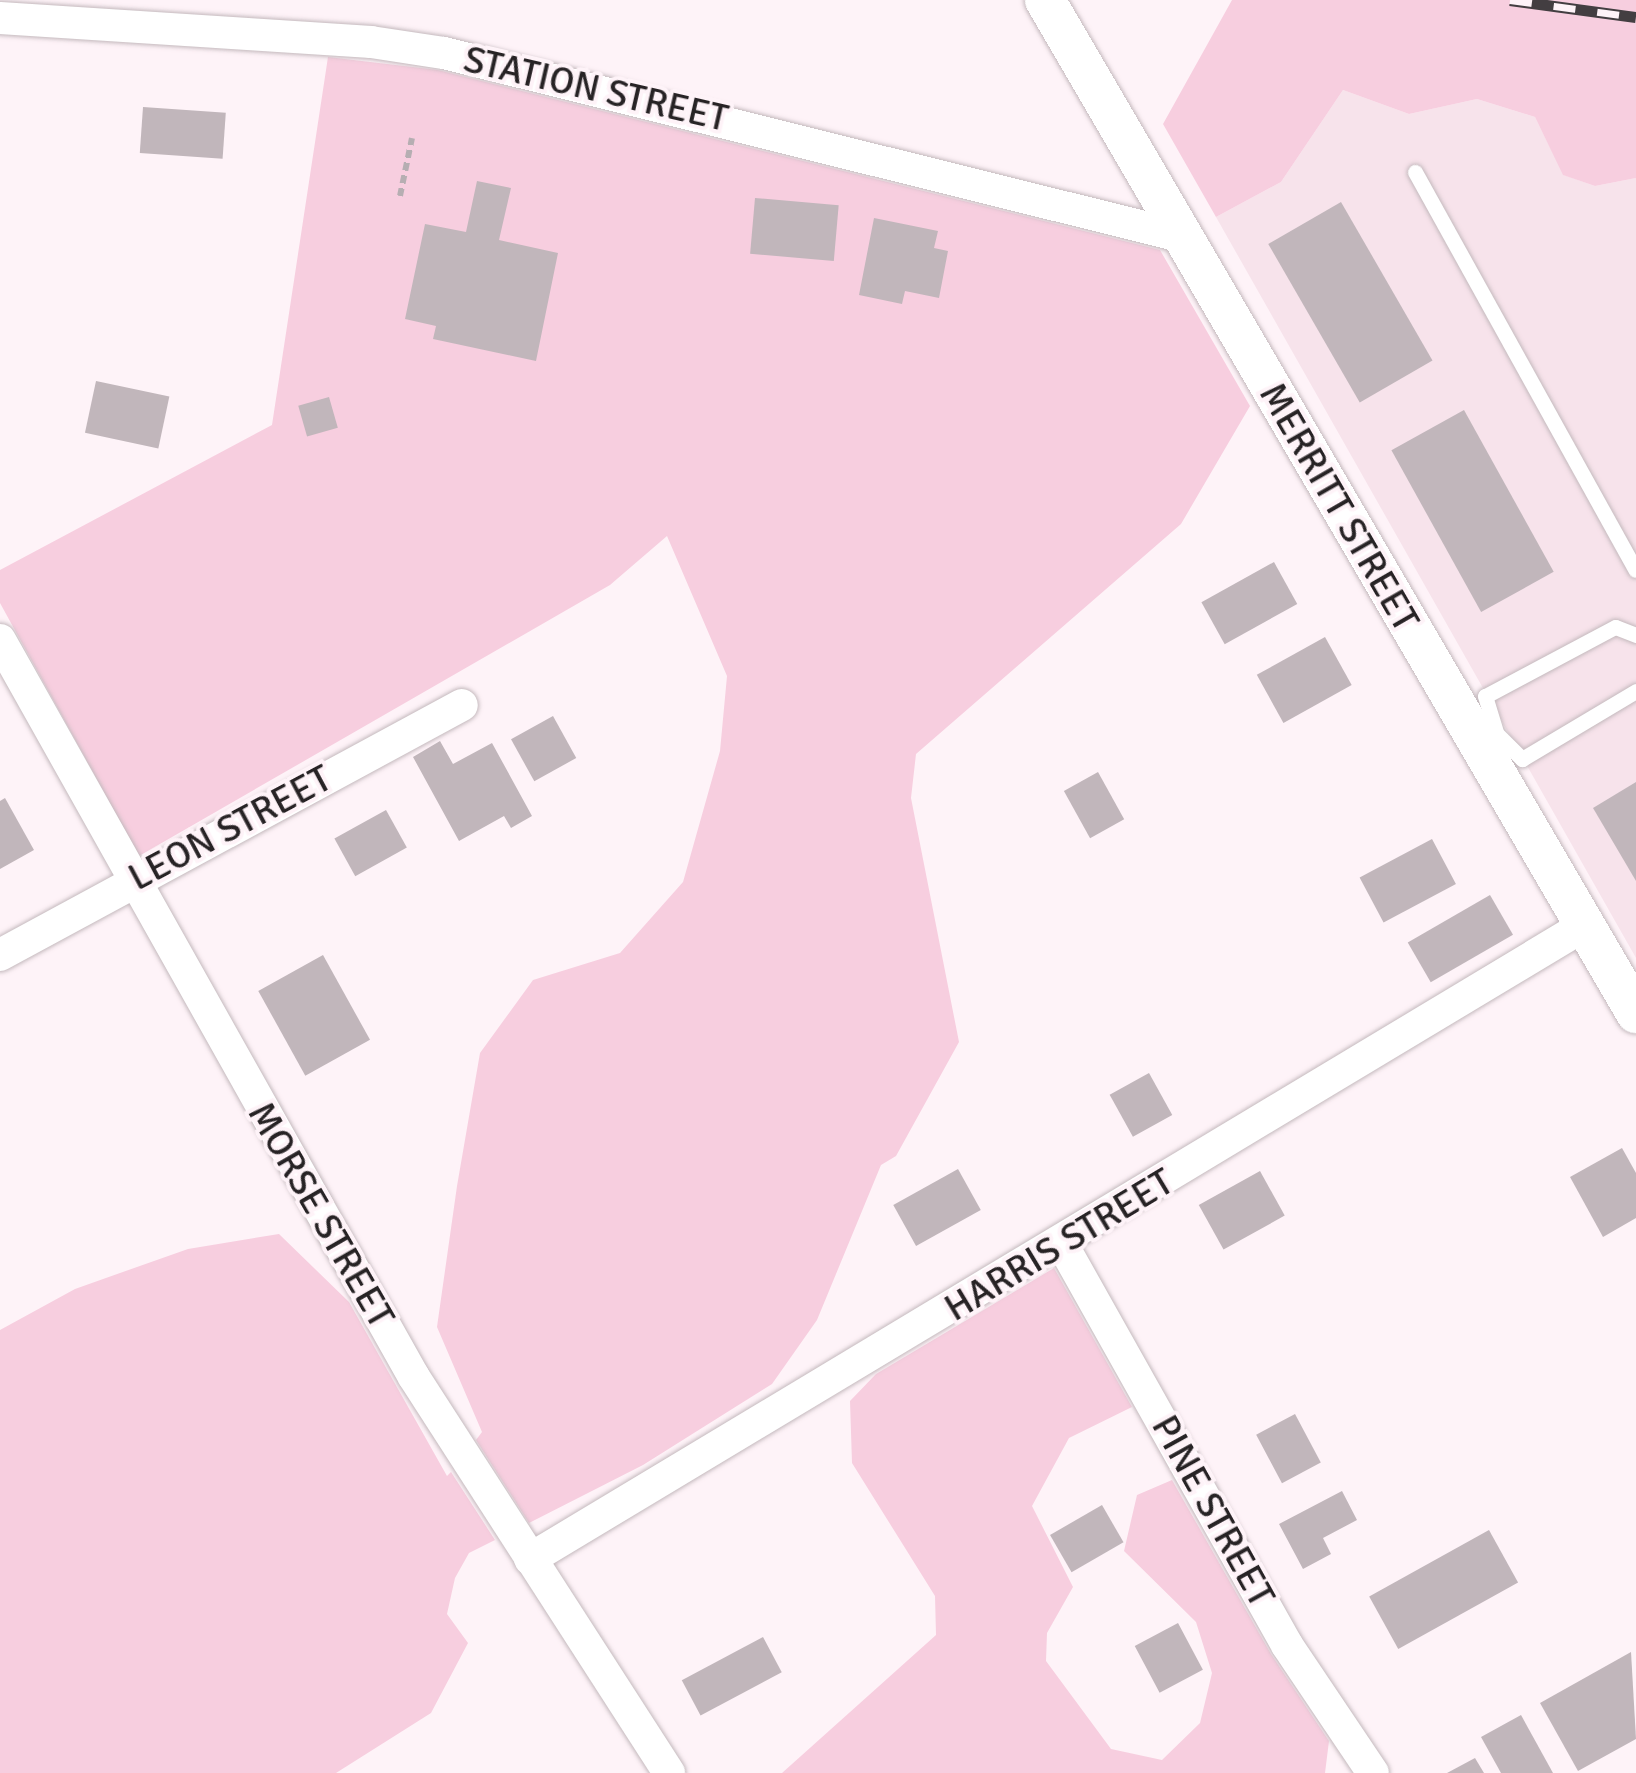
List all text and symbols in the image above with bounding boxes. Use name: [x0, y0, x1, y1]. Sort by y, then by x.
street label: STATION STREET: [459, 36, 733, 142]
street label: MERRITT STREET: [1249, 375, 1429, 639]
street label: LEON STREET: [121, 755, 339, 901]
street label: MORSE STREET: [238, 1094, 404, 1336]
street label: HARRIS STREET: [936, 1159, 1182, 1331]
street label: PINE STREET: [1142, 1407, 1284, 1615]

